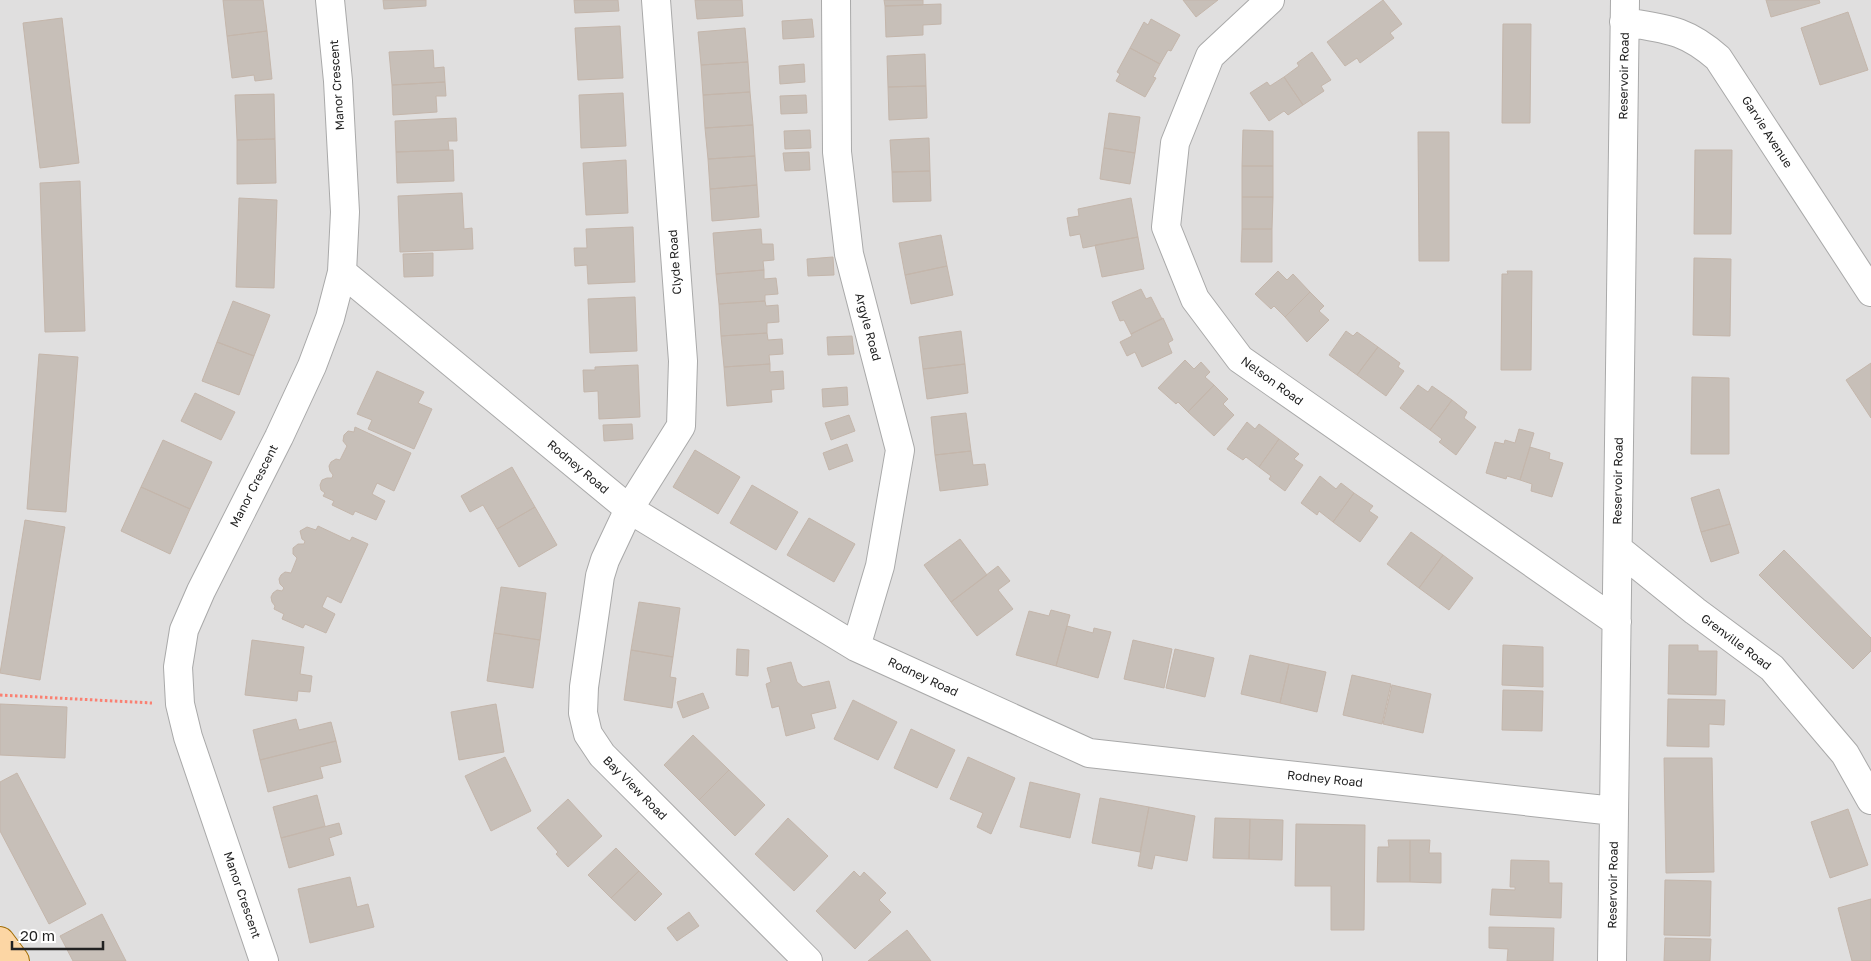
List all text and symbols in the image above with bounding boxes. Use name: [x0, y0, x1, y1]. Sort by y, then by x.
street label: Reservoir Road: [1615, 32, 1632, 120]
street label: Manor Crescent: [326, 39, 347, 131]
street label: Garvie Avenue: [1739, 93, 1796, 170]
street label: Clyde Road: [665, 229, 684, 295]
street label: Argyle Road: [852, 291, 885, 363]
street label: Nelson Road: [1238, 353, 1306, 408]
street label: Rodney Road: [544, 436, 612, 497]
street label: Reservoir Road: [1609, 437, 1626, 525]
street label: Manor Crescent: [226, 442, 281, 530]
street label: Grenville Road: [1698, 610, 1774, 673]
street label: Rodney Road: [886, 654, 961, 699]
street label: Bay View Road: [600, 752, 671, 823]
street label: Rodney Road: [1287, 767, 1364, 790]
street label: Reservoir Road: [1604, 841, 1621, 929]
street label: Manor Crescent: [221, 849, 264, 940]
scale bar: [12, 918, 104, 950]
text: 20 m: [20, 926, 55, 944]

